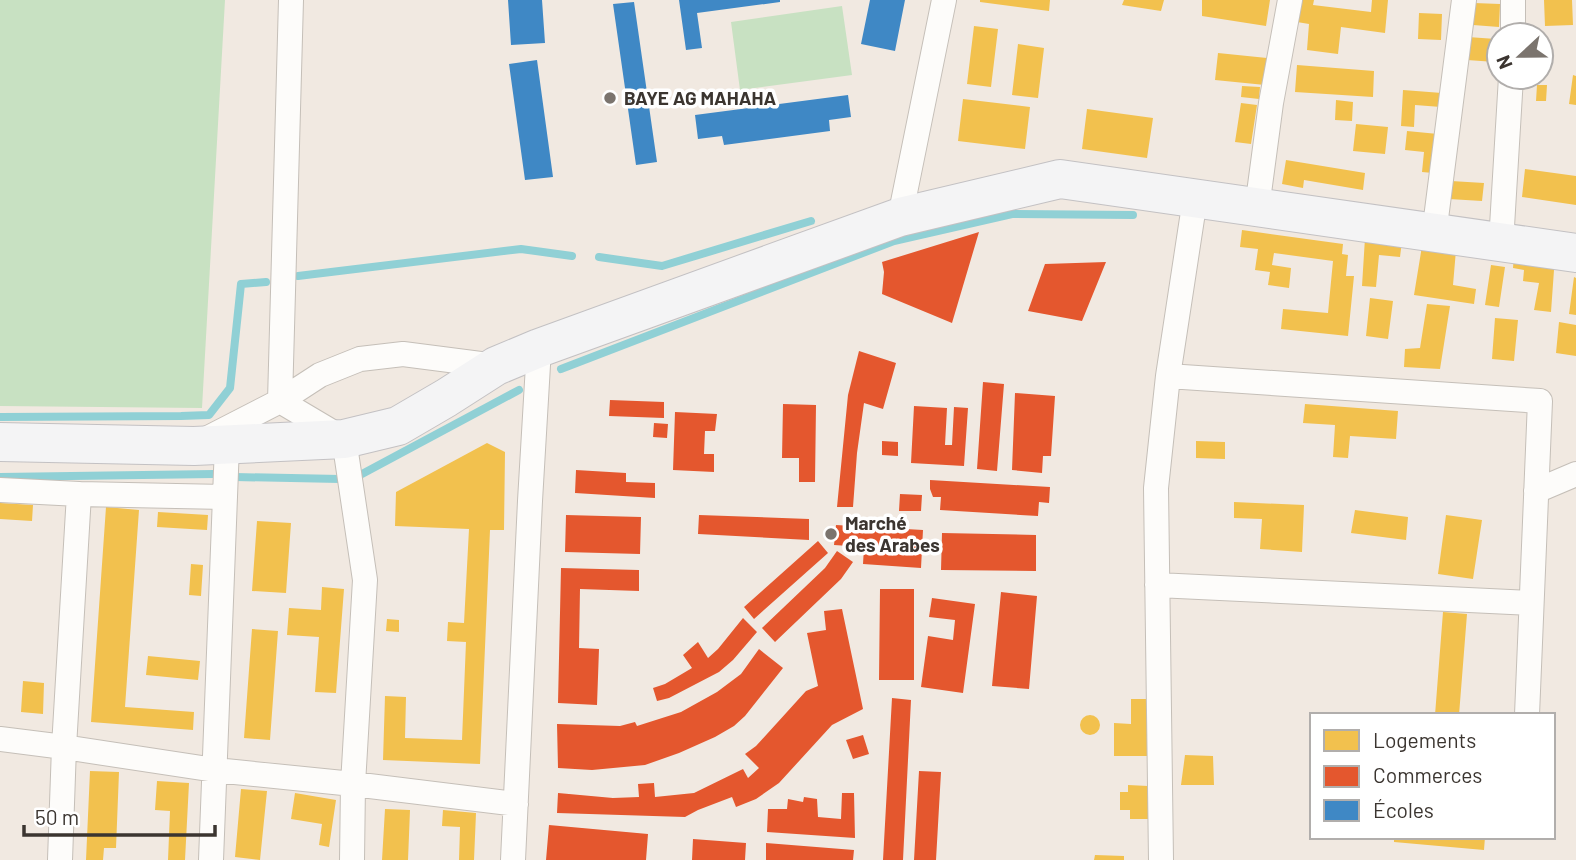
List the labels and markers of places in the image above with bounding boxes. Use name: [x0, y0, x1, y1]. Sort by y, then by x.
place label: BAYE AG MAHAHA: [624, 86, 776, 109]
marker: BAYE AG MAHAHA: [602, 90, 618, 106]
place label: Marché des Arabes: [845, 511, 940, 556]
marker: Marché des Arabes: [823, 526, 839, 542]

